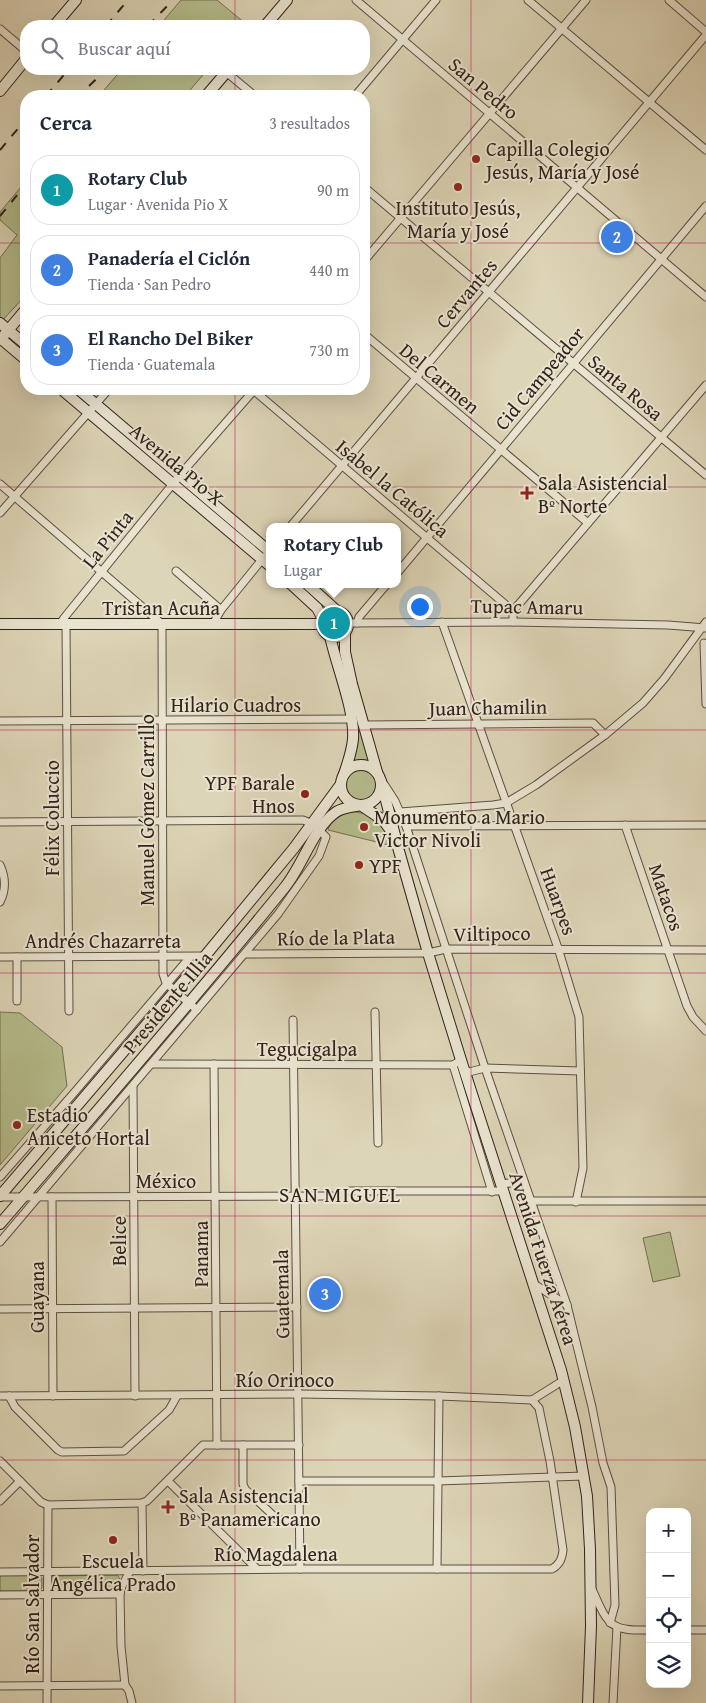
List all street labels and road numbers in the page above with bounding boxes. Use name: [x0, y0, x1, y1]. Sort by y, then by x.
street label: San Pedro: [443, 50, 525, 126]
street label: Cervantes: [428, 252, 504, 334]
street label: Cid Campeador: [487, 320, 591, 436]
street label: Del Carmen: [393, 336, 487, 420]
street label: Santa Rosa: [582, 347, 670, 428]
street label: Avenida Pio X: [124, 416, 231, 512]
street label: Isabel la Católica: [330, 432, 456, 544]
street label: La Pinta: [74, 503, 140, 574]
street label: Tupac Amaru: [470, 591, 584, 621]
street label: Tristan Acuña: [102, 593, 220, 622]
street label: Hilario Cuadros: [171, 690, 301, 719]
street label: Juan Chamilin: [426, 691, 547, 723]
street label: Manuel Gómez Carrillo: [132, 714, 161, 906]
street label: Félix Coluccio: [37, 760, 66, 876]
street label: Matacos: [642, 859, 692, 935]
street label: Huarpes: [533, 863, 585, 939]
street label: Viltipoco: [453, 918, 531, 948]
street label: Río de la Plata: [277, 921, 396, 953]
street label: Andrés Chazarreta: [25, 926, 181, 955]
street label: Presidente Illia: [115, 944, 219, 1060]
street label: Tegucigalpa: [257, 1034, 358, 1063]
street label: México: [136, 1166, 196, 1195]
street label: Avenida Fuerza Aérea: [502, 1168, 586, 1349]
street label: Belice: [104, 1216, 133, 1266]
street label: Panama: [186, 1220, 215, 1287]
street label: Guatemala: [266, 1249, 296, 1339]
street label: Guayana: [22, 1261, 51, 1333]
street label: Río Orinoco: [236, 1365, 334, 1394]
street label: Río San Salvador: [17, 1534, 46, 1674]
street label: Río Magdalena: [214, 1539, 338, 1568]

